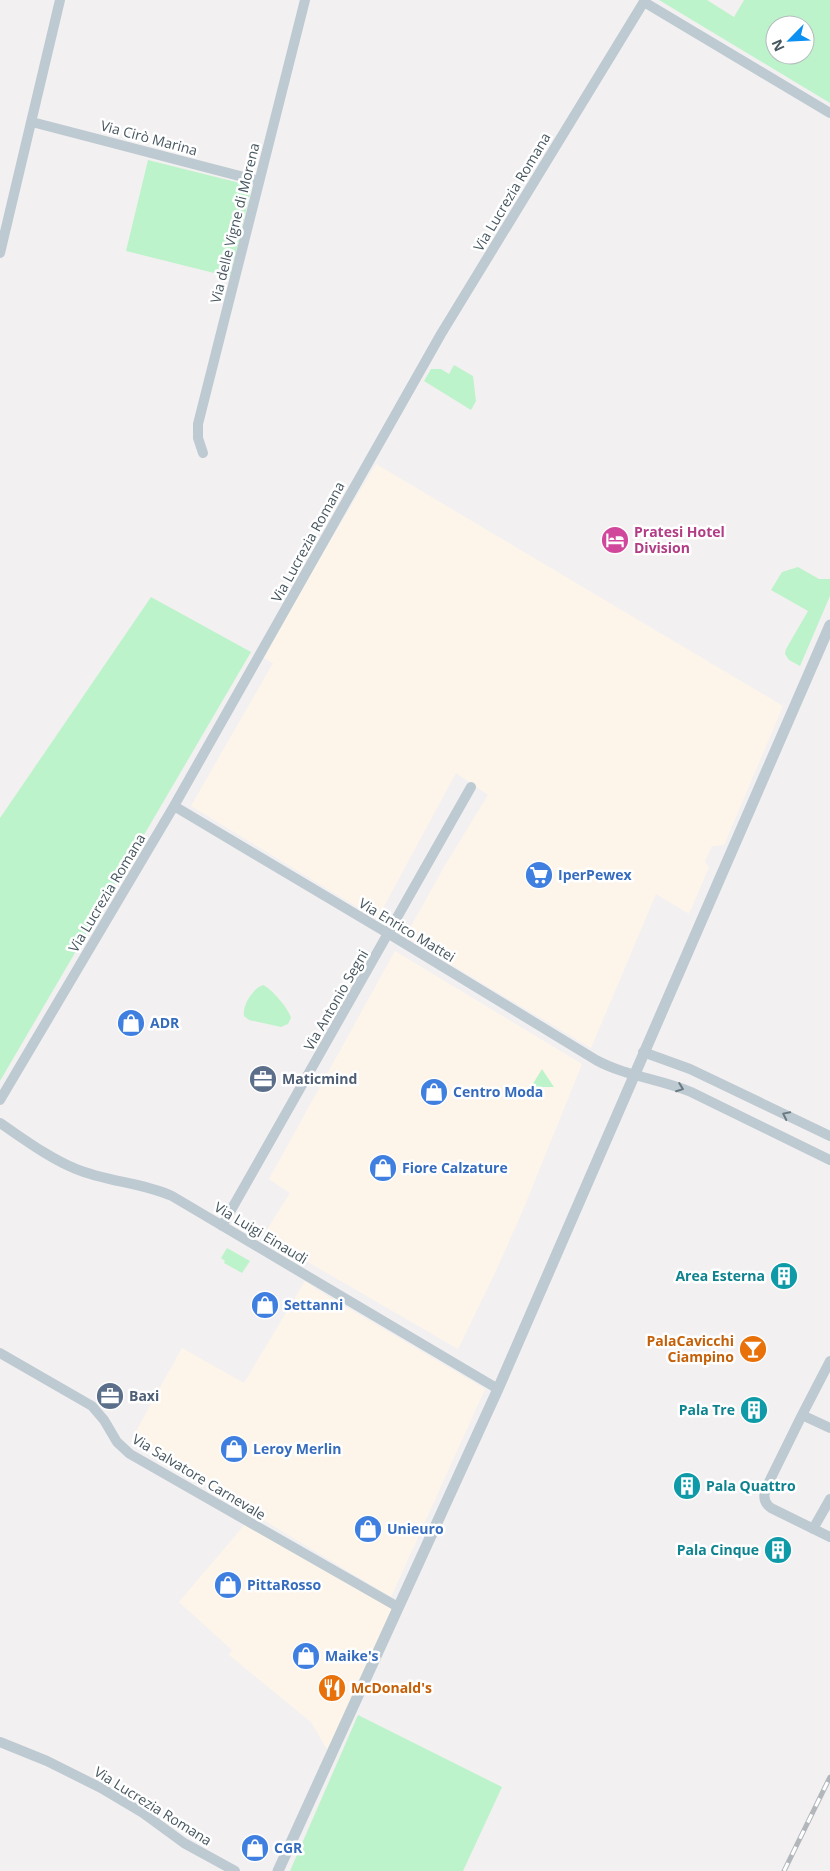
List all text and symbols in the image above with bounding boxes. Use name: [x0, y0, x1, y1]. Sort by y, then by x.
north arrow: [765, 15, 815, 65]
text: N: [767, 36, 789, 55]
street label: Via Cirò Marina: [99, 115, 200, 160]
street label: Via Lucrezia Romana: [469, 129, 555, 255]
street label: Via delle Vigne di Morena: [205, 141, 264, 305]
street label: Via Lucrezia Romana: [266, 478, 349, 605]
place label: Pratesi Hotel Division: [634, 522, 725, 557]
hotel icon: Pratesi Hotel Division: [600, 525, 630, 555]
street label: Via Lucrezia Romana: [64, 830, 150, 956]
supermarket icon: IperPewex: [524, 860, 554, 890]
place label: IperPewex: [558, 865, 632, 884]
street label: Via Enrico Mattei: [355, 893, 459, 966]
street label: Via Antonio Segni: [299, 946, 372, 1054]
shop icon: ADR: [116, 1008, 146, 1038]
place label: ADR: [150, 1013, 180, 1032]
office icon: Maticmind: [248, 1064, 278, 1094]
place label: Maticmind: [282, 1069, 357, 1088]
shop icon: Centro Moda: [419, 1077, 449, 1107]
place label: Centro Moda: [453, 1082, 543, 1101]
one-way arrow: [676, 1082, 684, 1092]
one-way arrow: [782, 1110, 791, 1121]
shop icon: Fiore Calzature: [368, 1153, 398, 1183]
place label: Fiore Calzature: [402, 1158, 508, 1177]
street label: Via Luigi Einaudi: [211, 1197, 312, 1268]
building icon: Area Esterna: [769, 1261, 799, 1291]
place label: Area Esterna: [675, 1266, 765, 1285]
shop icon: Settanni: [250, 1290, 280, 1320]
place label: Settanni: [284, 1295, 343, 1314]
place label: PalaCavicchi Ciampino: [647, 1331, 734, 1366]
bar icon: PalaCavicchi Ciampino: [738, 1334, 768, 1364]
office icon: Baxi: [95, 1381, 125, 1411]
place label: Baxi: [129, 1386, 159, 1405]
building icon: Pala Tre: [739, 1395, 769, 1425]
place label: Pala Tre: [679, 1400, 735, 1419]
street label: Via Salvatore Carnevale: [129, 1429, 270, 1524]
shop icon: Leroy Merlin: [219, 1434, 249, 1464]
place label: Leroy Merlin: [253, 1439, 341, 1458]
building icon: Pala Quattro: [672, 1471, 702, 1501]
place label: Pala Quattro: [706, 1476, 796, 1495]
shop icon: Unieuro: [353, 1514, 383, 1544]
place label: Unieuro: [387, 1519, 444, 1538]
building icon: Pala Cinque: [763, 1535, 793, 1565]
place label: Pala Cinque: [677, 1540, 759, 1559]
shop icon: PittaRosso: [213, 1570, 243, 1600]
place label: PittaRosso: [247, 1575, 322, 1594]
shop icon: Maike's: [291, 1641, 321, 1671]
place label: Maike's: [325, 1646, 379, 1665]
restaurant icon: McDonald's: [317, 1673, 347, 1703]
place label: McDonald's: [351, 1678, 432, 1697]
street label: Via Lucrezia Romana: [91, 1762, 216, 1849]
shop icon: CGR: [240, 1833, 270, 1863]
place label: CGR: [274, 1838, 303, 1857]

